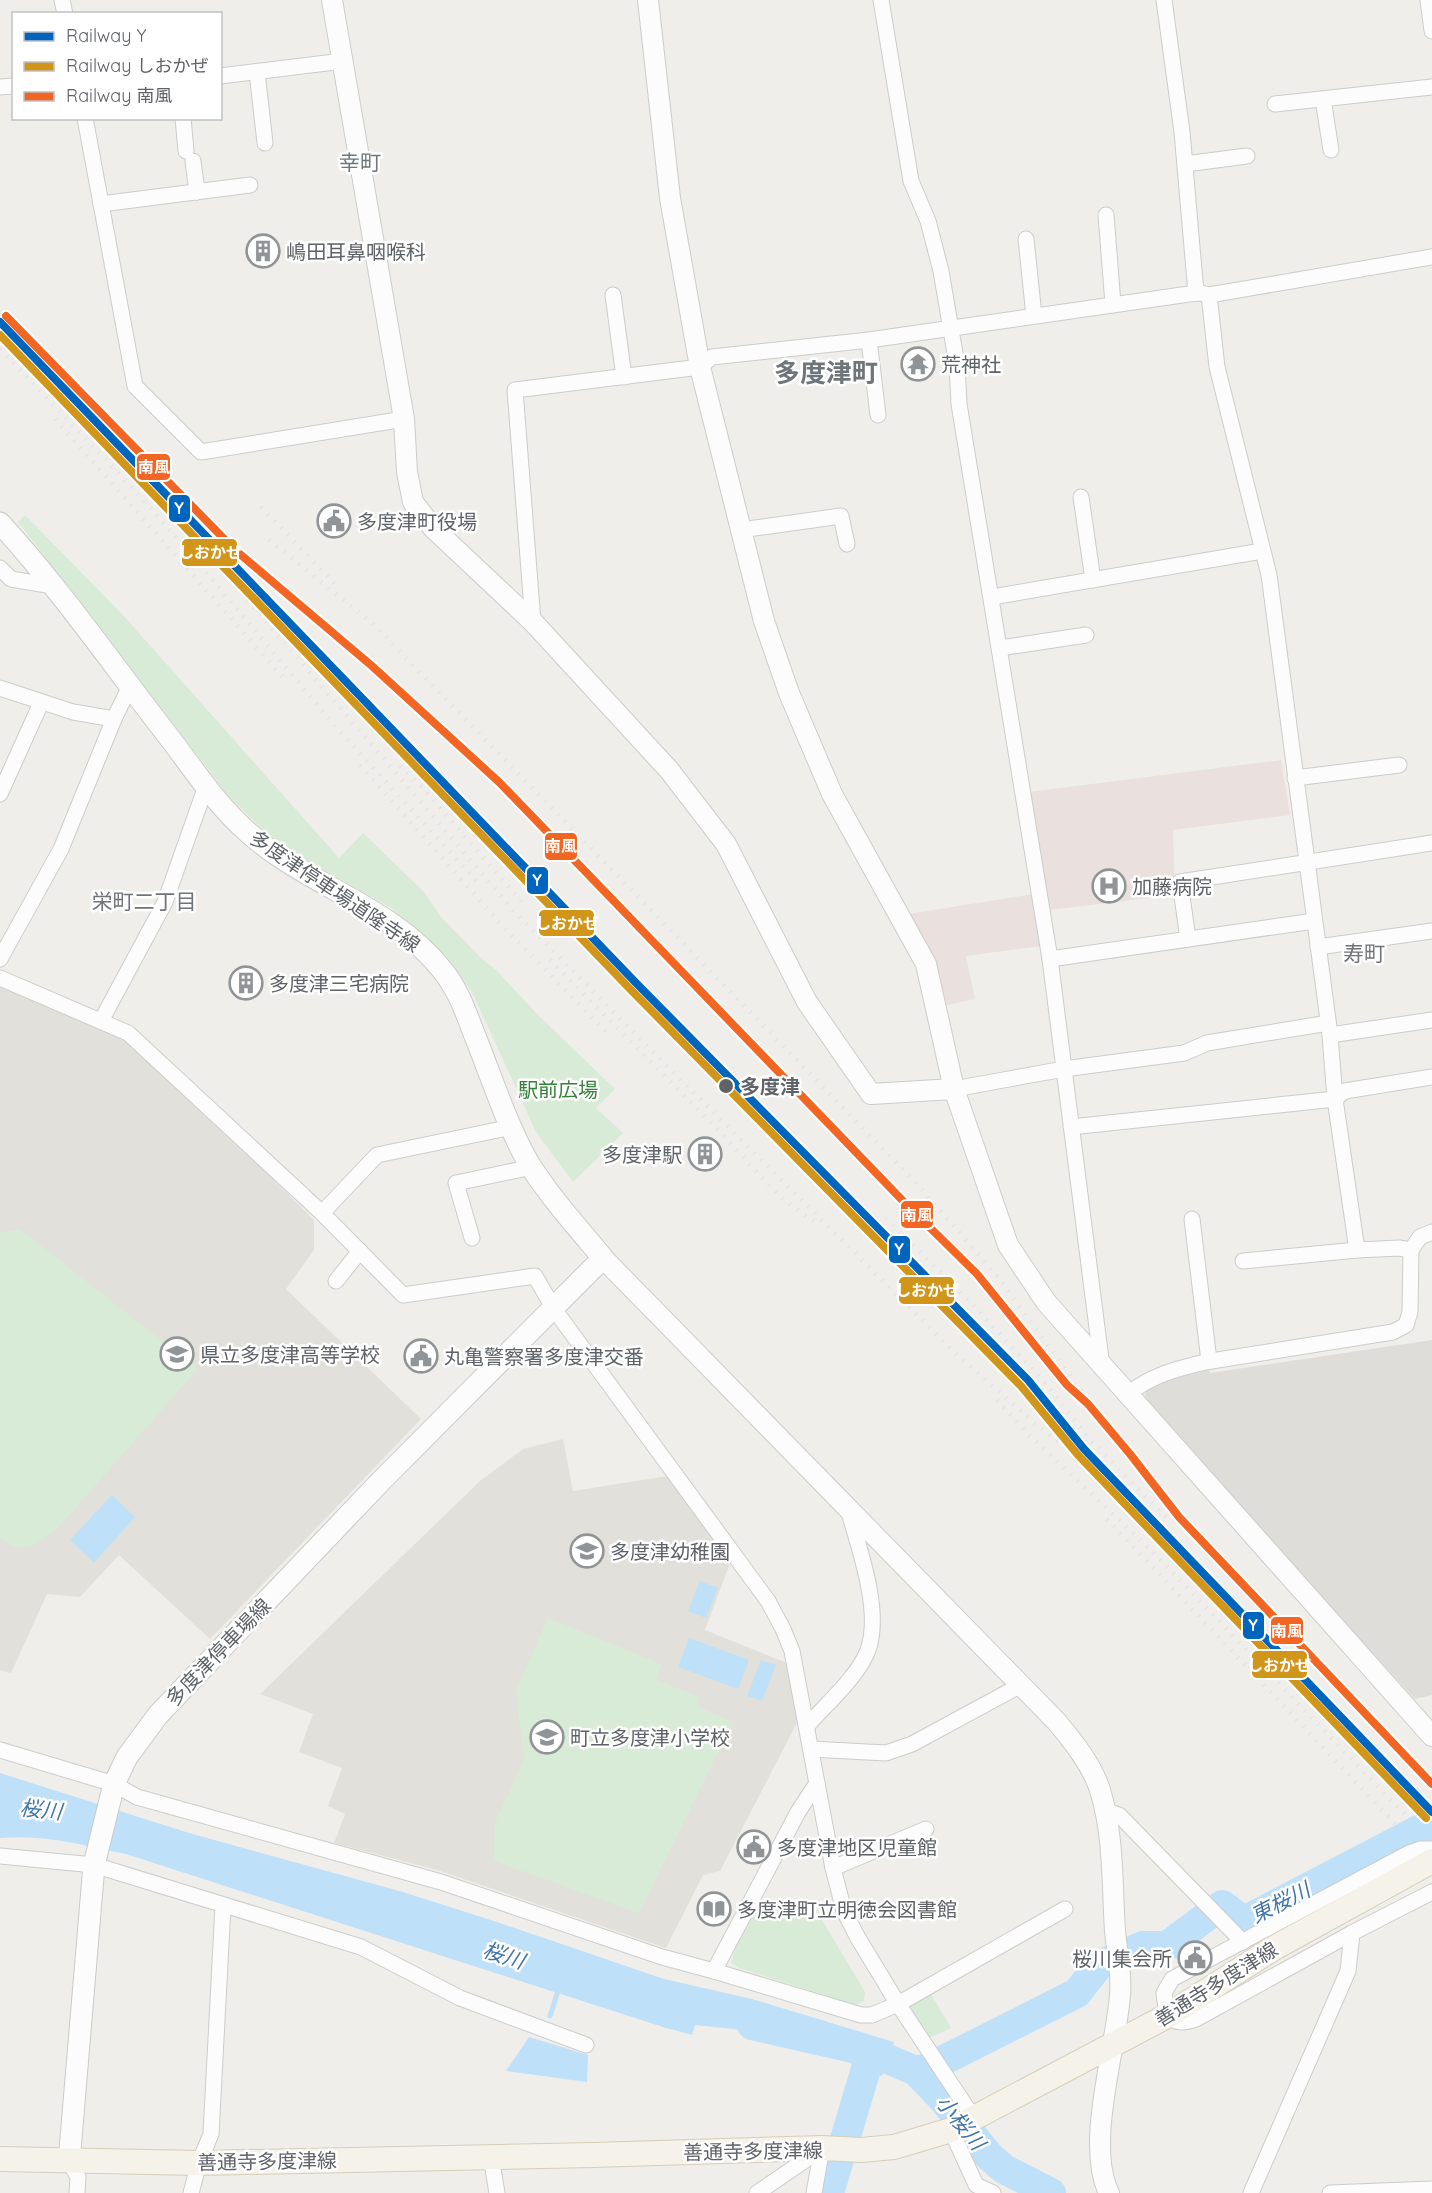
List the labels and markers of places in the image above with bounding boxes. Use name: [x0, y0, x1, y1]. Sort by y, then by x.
building icon: 嶋田耳鼻咽喉科: [245, 233, 281, 269]
place label: 嶋田耳鼻咽喉科: [286, 239, 426, 264]
temple icon: 荒神社: [900, 346, 936, 382]
place label: 荒神社: [941, 352, 1001, 377]
public building icon: 多度津町役場: [316, 503, 352, 539]
place label: 多度津町役場: [357, 509, 477, 534]
hospital icon: 加藤病院: [1091, 868, 1127, 904]
place label: 加藤病院: [1132, 874, 1212, 899]
building icon: 多度津三宅病院: [228, 965, 264, 1001]
place label: 多度津三宅病院: [269, 971, 409, 996]
place label: 多度津: [740, 1074, 800, 1099]
marker: 多度津: [717, 1077, 735, 1095]
building icon: 多度津駅: [687, 1136, 723, 1172]
place label: 多度津駅: [602, 1142, 682, 1167]
school or university icon: 県立多度津高等学校: [159, 1336, 195, 1372]
public building icon: 丸亀警察署多度津交番: [403, 1338, 439, 1374]
place label: 県立多度津高等学校: [200, 1342, 380, 1367]
place label: 丸亀警察署多度津交番: [444, 1344, 644, 1369]
school or university icon: 多度津幼稚園: [569, 1533, 605, 1569]
place label: 多度津幼稚園: [610, 1539, 730, 1564]
school or university icon: 町立多度津小学校: [529, 1719, 565, 1755]
place label: 町立多度津小学校: [570, 1725, 730, 1750]
public building icon: 多度津地区児童館: [736, 1829, 772, 1865]
place label: 多度津地区児童館: [777, 1835, 937, 1860]
library icon: 多度津町立明徳会図書館: [696, 1891, 732, 1927]
place label: 多度津町立明徳会図書館: [737, 1897, 957, 1922]
public building icon: 桜川集会所: [1177, 1940, 1213, 1976]
place label: 桜川集会所: [1072, 1946, 1172, 1971]

